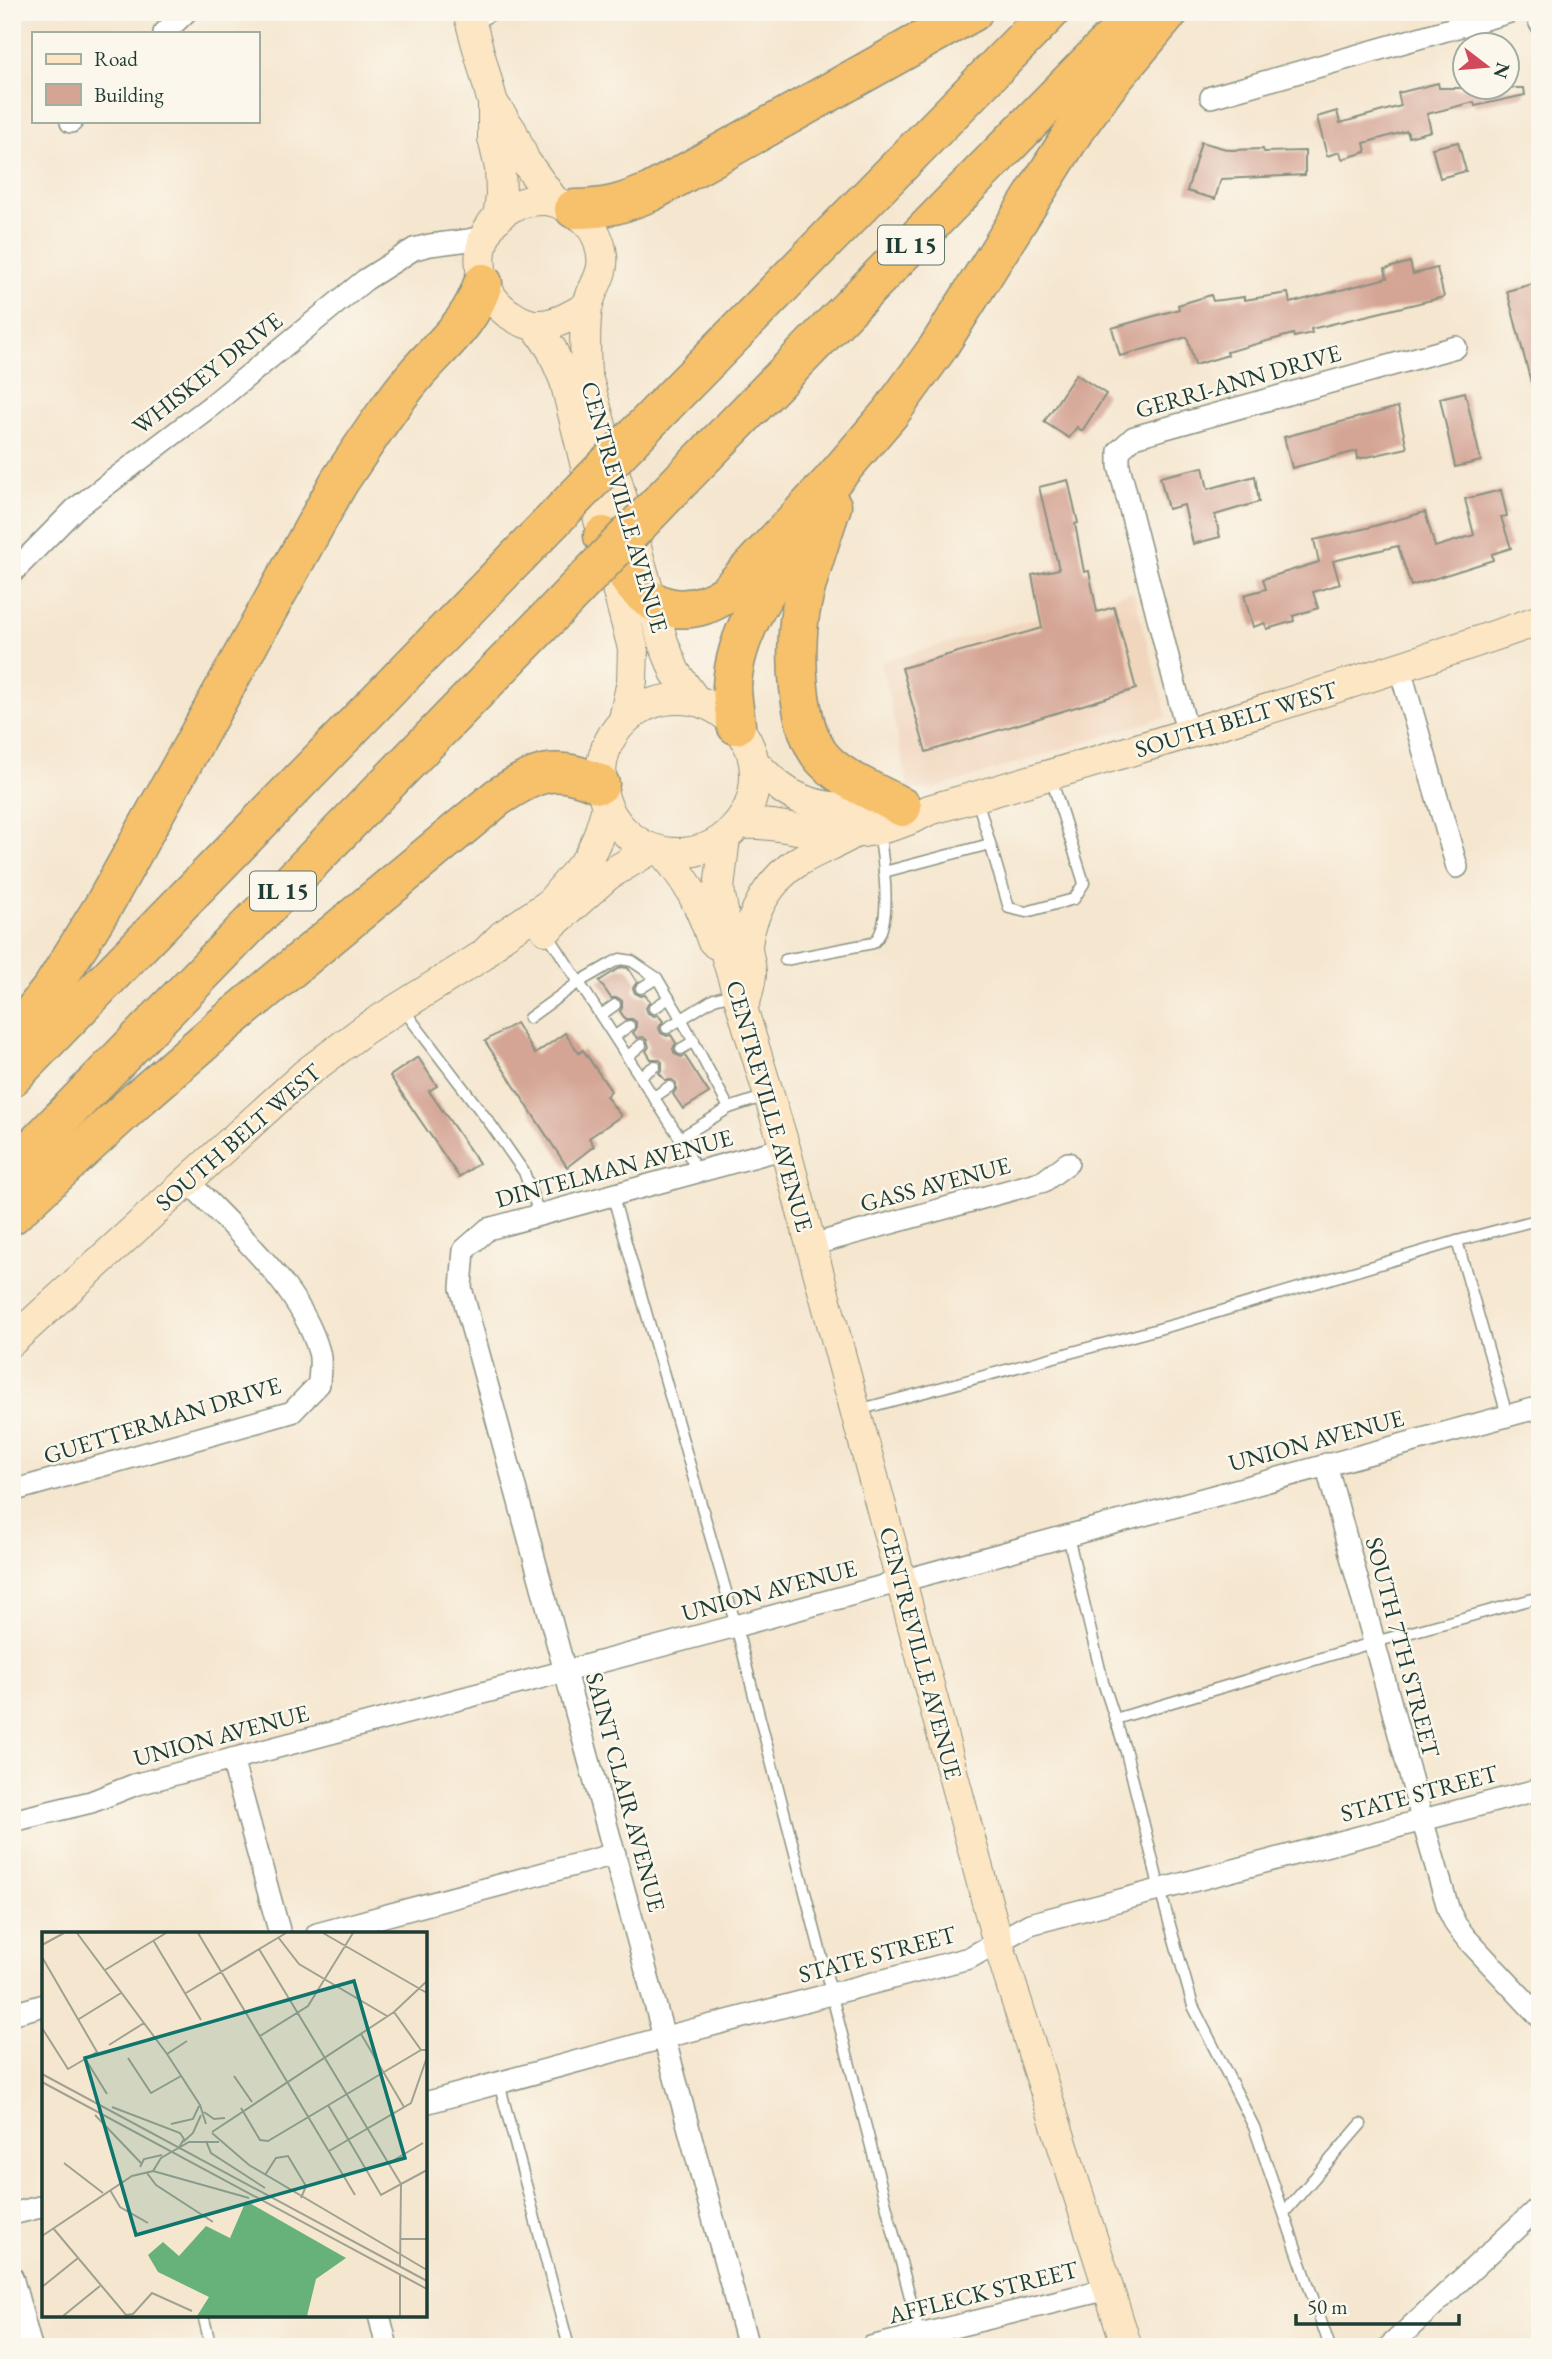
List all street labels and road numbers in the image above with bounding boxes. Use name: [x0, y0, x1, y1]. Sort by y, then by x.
road number: IL 15: [878, 226, 944, 264]
street label: WHISKEY DRIVE: [126, 305, 288, 441]
street label: GERRI-ANN DRIVE: [1132, 337, 1344, 425]
street label: CENTREVILLE AVENUE: [574, 378, 676, 636]
street label: SOUTH BELT WEST: [1131, 673, 1342, 765]
road number: IL 15: [250, 872, 316, 911]
street label: CENTREVILLE AVENUE: [719, 977, 821, 1235]
street label: SOUTH BELT WEST: [149, 1056, 328, 1218]
street label: DINTELMAN AVENUE: [492, 1121, 736, 1215]
street label: GASS AVENUE: [856, 1149, 1014, 1219]
street label: GUETTERMAN DRIVE: [40, 1369, 284, 1471]
street label: UNION AVENUE: [1225, 1402, 1407, 1478]
street label: CENTREVILLE AVENUE: [872, 1523, 970, 1783]
street label: SOUTH 7TH STREET: [1359, 1533, 1448, 1761]
street label: UNION AVENUE: [678, 1552, 860, 1628]
street label: SAINT CLAIR AVENUE: [579, 1669, 673, 1915]
street label: UNION AVENUE: [130, 1697, 312, 1773]
street label: STATE STREET: [1337, 1757, 1502, 1829]
street label: STATE STREET: [795, 1918, 960, 1990]
street label: AFFLECK STREET: [884, 2253, 1082, 2331]

